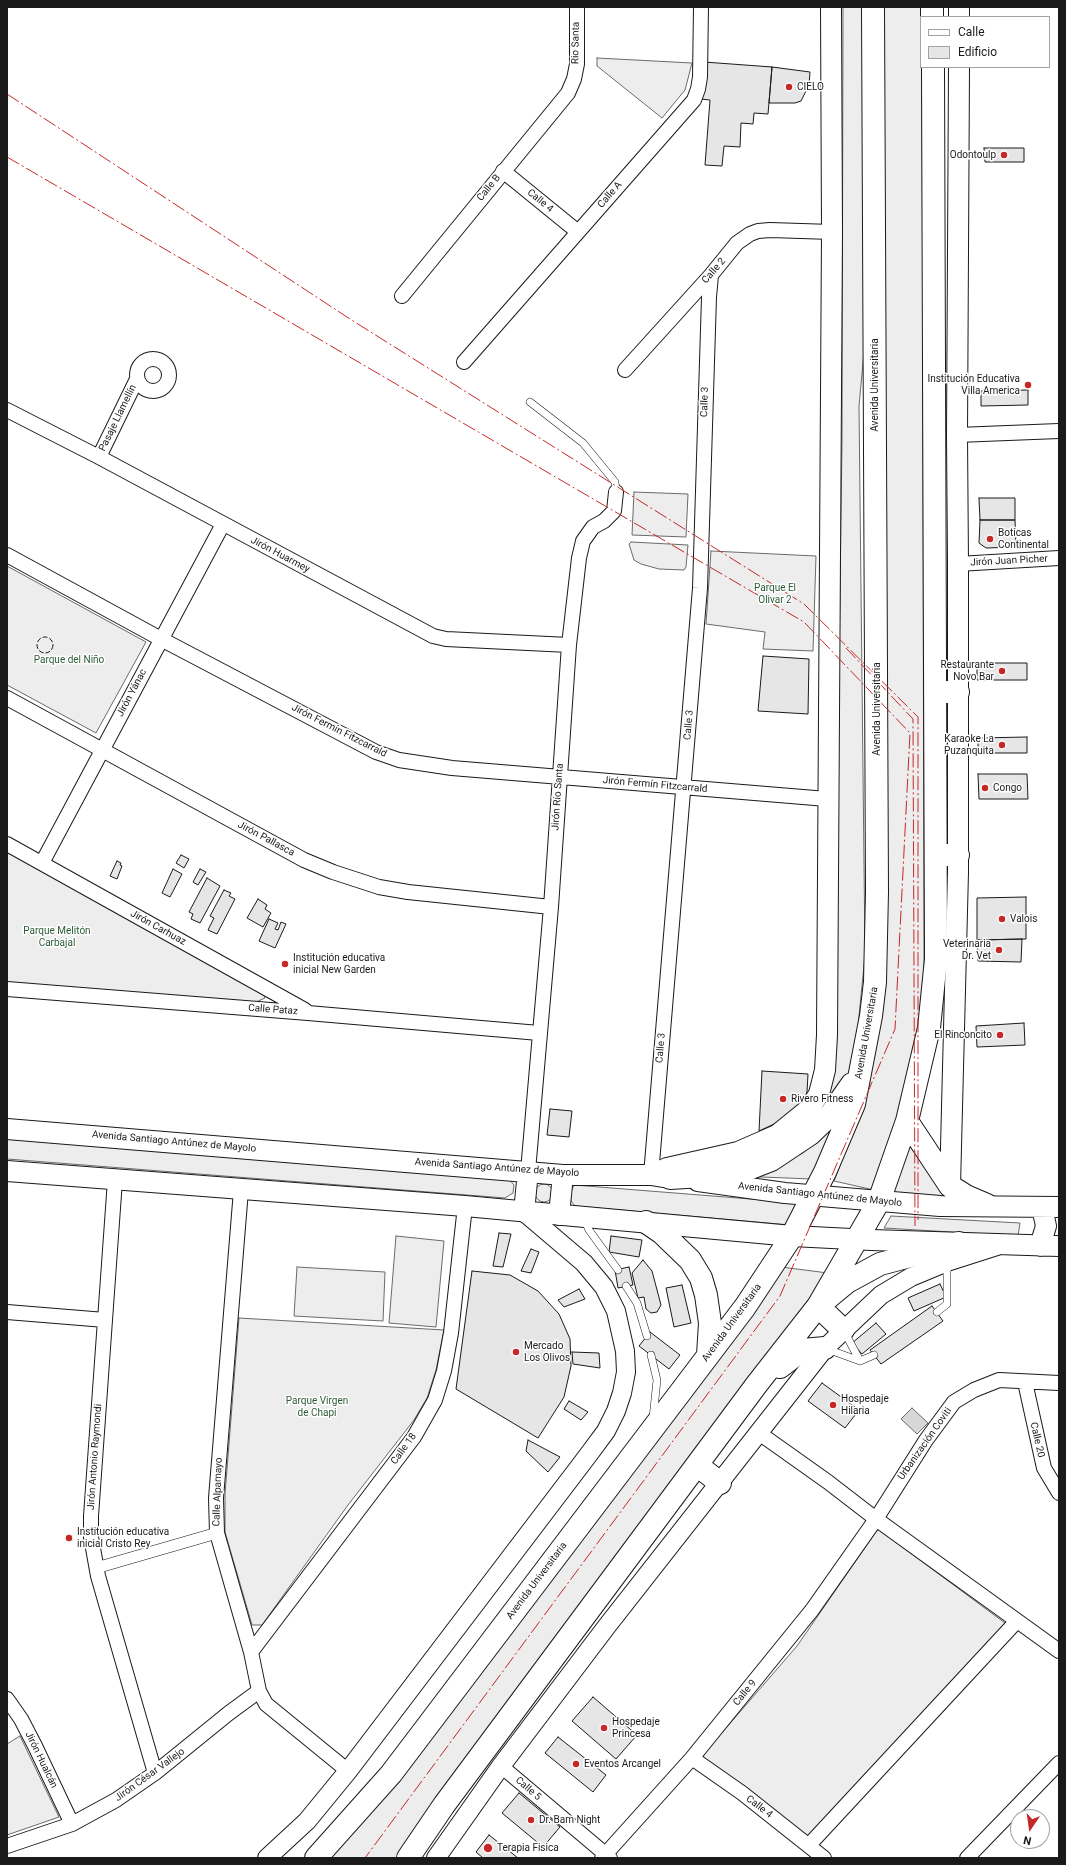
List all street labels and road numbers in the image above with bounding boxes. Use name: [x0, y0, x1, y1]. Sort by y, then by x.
street label: Rio Santa: [570, 22, 582, 64]
street label: Calle B: [475, 172, 503, 204]
street label: Calle A: [595, 179, 625, 211]
street label: Calle 4: [524, 187, 556, 215]
street label: Calle 2: [700, 256, 728, 286]
street label: Avenida Universitaria: [869, 338, 881, 432]
street label: Pasaje Llamellín: [97, 383, 139, 453]
street label: Calle 3: [698, 387, 712, 417]
street label: Jirón Huarmey: [248, 534, 312, 576]
street label: Jirón Juan Picher: [970, 553, 1048, 569]
street label: Avenida Universitaria: [871, 662, 883, 756]
street label: Jirón Yánac: [114, 667, 150, 719]
street label: Jirón Fermín Fitzcarrald: [289, 702, 389, 760]
street label: Calle 3: [682, 709, 696, 741]
street label: Jirón Río Santa: [550, 763, 566, 831]
street label: Jirón Fermín Fitzcarrald: [602, 774, 708, 796]
street label: Jirón Pallasca: [235, 819, 297, 859]
street label: Jirón Carhuaz: [128, 908, 188, 948]
street label: Avenida Universitaria: [853, 986, 881, 1080]
street label: Calle Pataz: [248, 1002, 298, 1018]
street label: Calle 3: [654, 1032, 668, 1064]
street label: Avenida Santiago Antúnez de Mayolo: [91, 1129, 257, 1155]
street label: Avenida Santiago Antúnez de Mayolo: [414, 1156, 580, 1180]
street label: Avenida Santiago Antúnez de Mayolo: [737, 1180, 903, 1210]
street label: Avenida Universitaria: [700, 1282, 764, 1364]
street label: Jirón Antonio Raymondi: [85, 1404, 105, 1510]
street label: Urbanización Coviti: [895, 1405, 955, 1483]
street label: Calle 20: [1027, 1421, 1047, 1459]
street label: Calle 18: [389, 1431, 419, 1467]
street label: Calle Alpamayo: [211, 1457, 225, 1527]
street label: Avenida Universitaria: [504, 1540, 570, 1622]
street label: Calle 9: [731, 1677, 759, 1709]
street label: Jirón Hualcán: [22, 1730, 60, 1790]
street label: Jirón César Vallejo: [113, 1746, 187, 1804]
street label: Calle 5: [513, 1775, 543, 1803]
street label: Calle 4: [743, 1793, 775, 1821]

